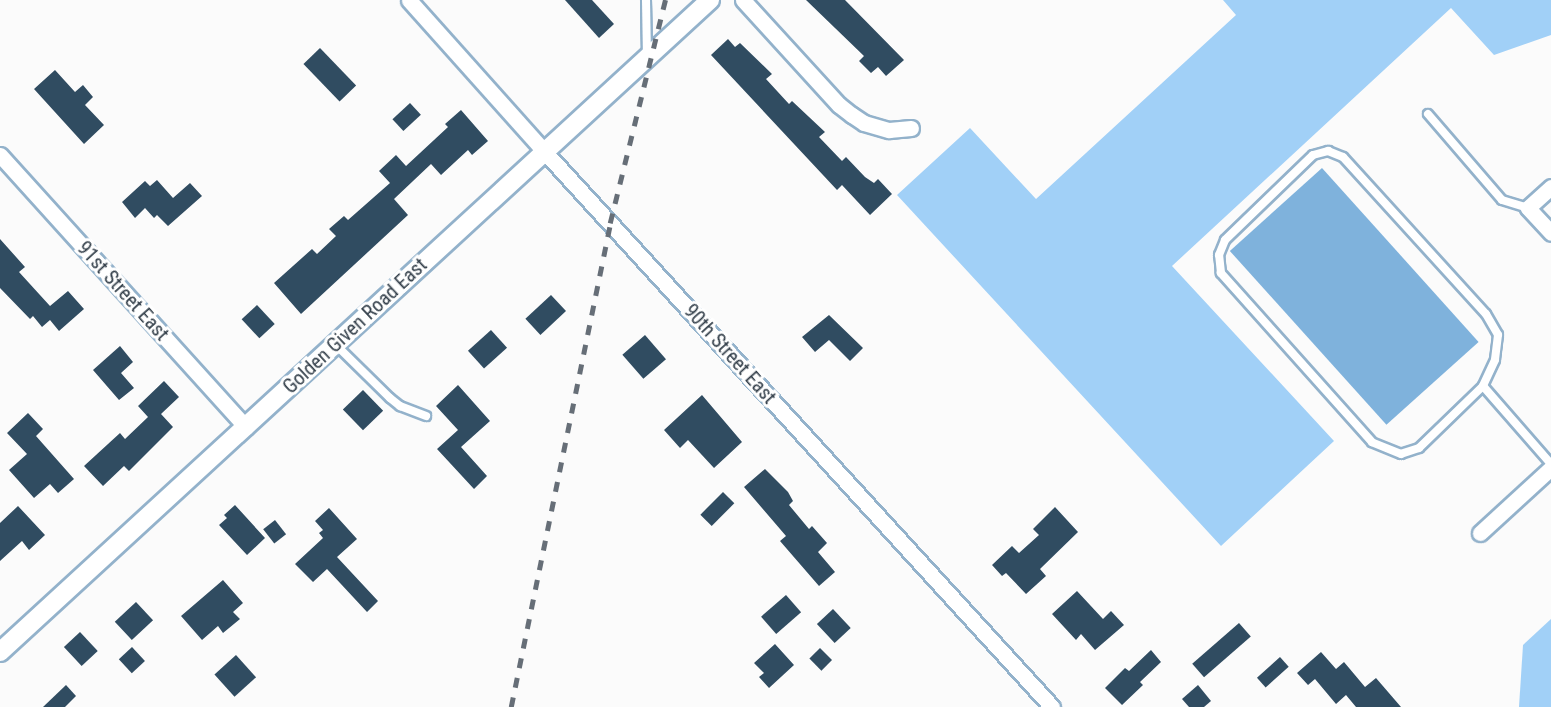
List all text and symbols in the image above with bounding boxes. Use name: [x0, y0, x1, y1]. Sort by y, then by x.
street label: 91st Street East: [72, 236, 174, 346]
street label: Golden Given Road East: [278, 253, 432, 399]
street label: 90th Street East: [679, 299, 781, 409]

